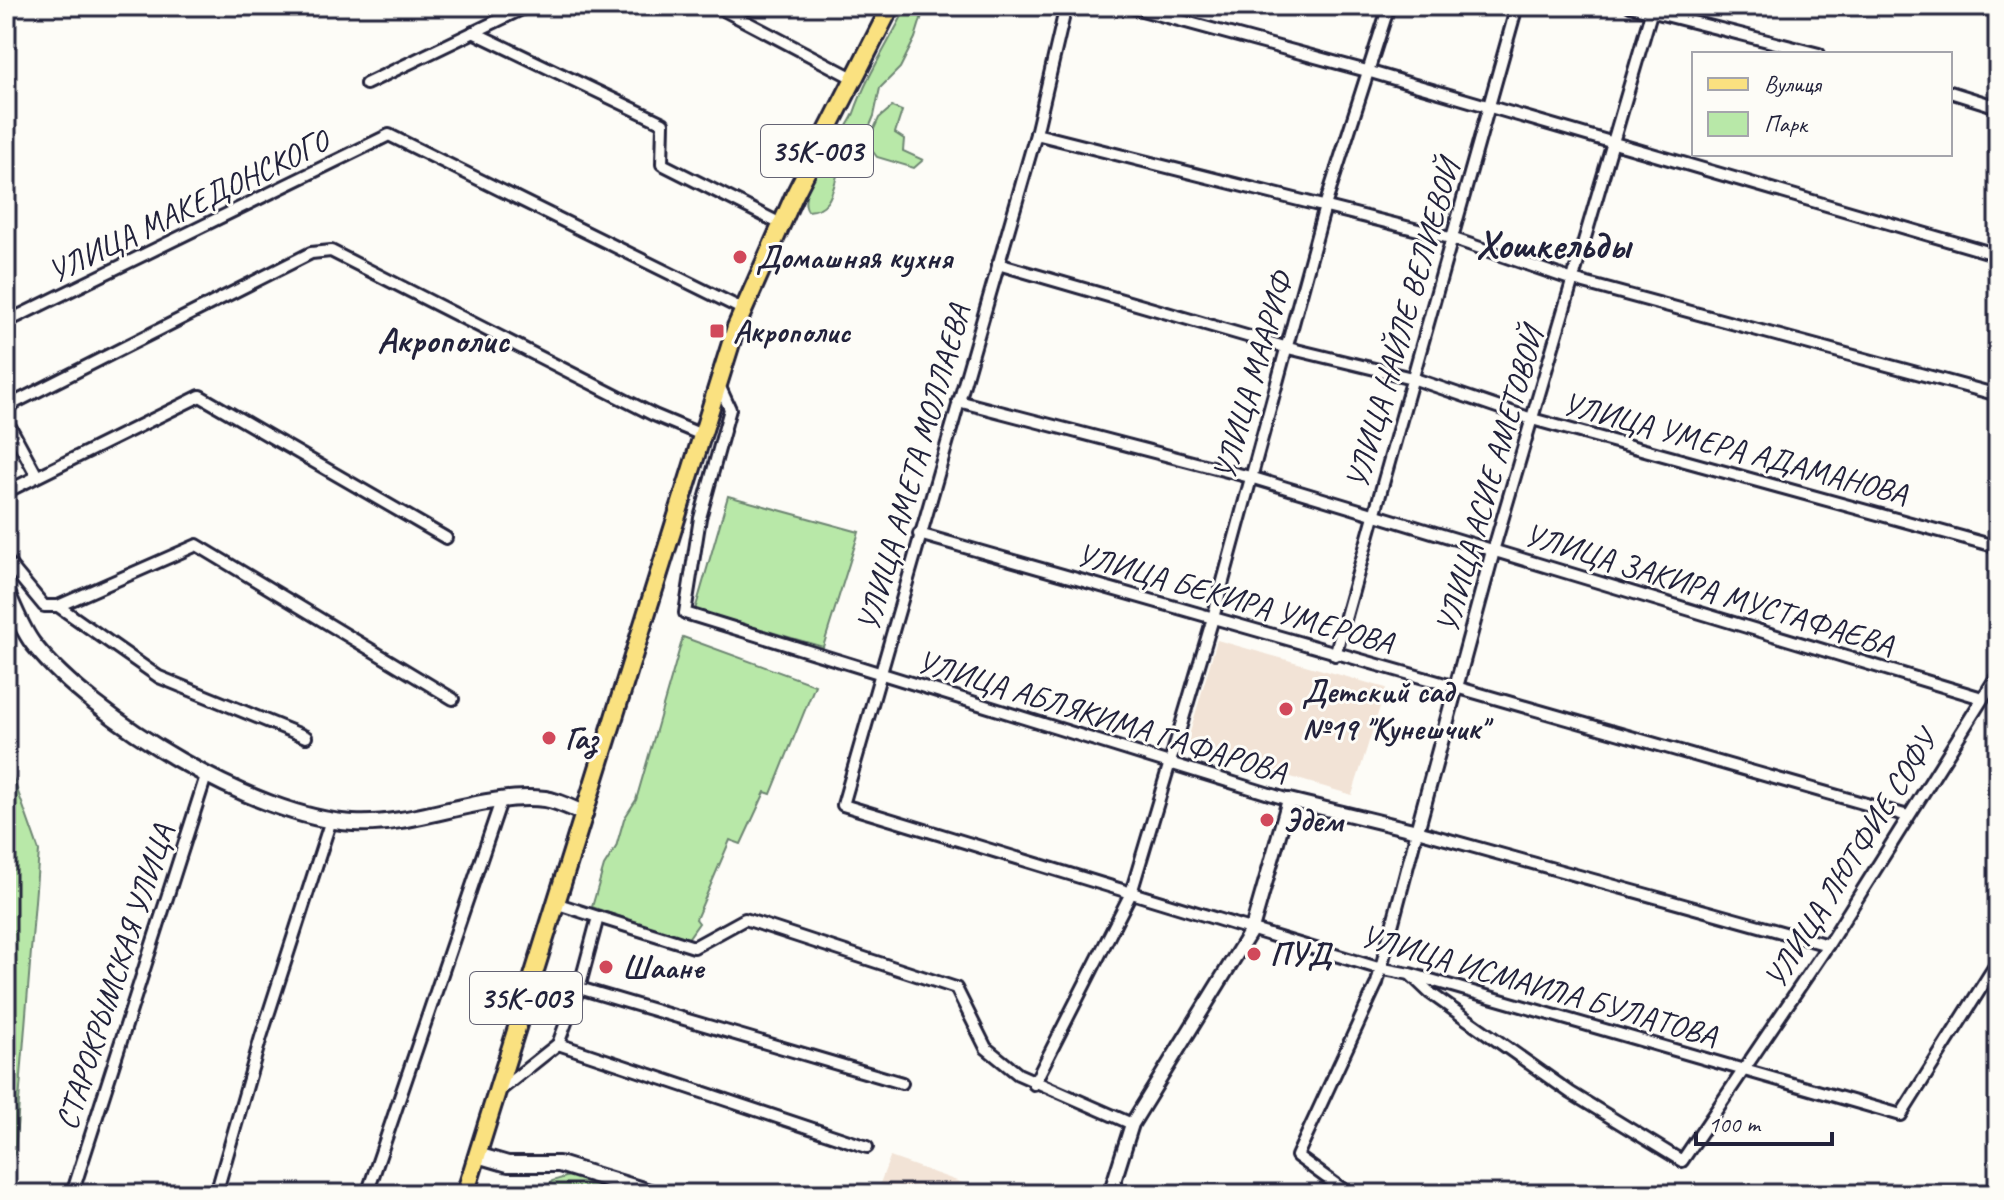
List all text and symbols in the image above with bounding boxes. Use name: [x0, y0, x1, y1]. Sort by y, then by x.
legend: [1692, 52, 1952, 156]
text: Вулиця: [1764, 69, 1823, 99]
text: Парк: [1764, 109, 1809, 139]
street label: УЛИЦА МАКЕДОНСКОГО: [41, 119, 338, 292]
road number: 35К-003: [761, 125, 873, 177]
street label: УЛИЦА НАЙЛЕ ВЕЛИЕВОЙ: [1336, 150, 1470, 493]
district label: Хошкельды: [1476, 220, 1633, 270]
place label: Домашняя кухня: [756, 237, 955, 278]
marker: Домашняя кухня: [731, 248, 749, 266]
street label: УЛИЦА МААРИФ: [1203, 264, 1303, 485]
street label: УЛИЦА АМЕТА МОЛЛАЕВА: [847, 298, 980, 636]
place label: Акрополис: [733, 311, 852, 352]
district label: Акрополис: [377, 317, 511, 363]
street label: УЛИЦА АСИЕ АМЕТОВОЙ: [1426, 318, 1554, 638]
marker: Акрополис: [708, 322, 726, 340]
street label: УЛИЦА УМЕРА АДАМАНОВА: [1558, 383, 1913, 514]
street label: УЛИЦА ЗАКИРА МУСТАФАЕВА: [1519, 514, 1899, 665]
street label: УЛИЦА БЕКИРА УМЕРОВА: [1072, 534, 1400, 664]
street label: УЛИЦА АБЛЯКИМА ГАФАРОВА: [912, 641, 1293, 793]
place label: Детский сад №19 "Кунешчик": [1302, 671, 1495, 749]
marker: Детский сад №19 "Кунешчик": [1277, 700, 1295, 718]
place label: Газ: [565, 718, 600, 760]
street label: УЛИЦА ЛЮТФИЕ СОФУ: [1755, 718, 1949, 996]
marker: Газ: [540, 729, 558, 747]
place label: Эдем: [1283, 800, 1345, 841]
marker: Эдем: [1258, 811, 1276, 829]
street label: СТАРОКРЫМСКАЯ УЛИЦА: [46, 819, 183, 1135]
street label: УЛИЦА ИСМАИЛА БУЛАТОВА: [1356, 915, 1723, 1056]
place label: ПУД: [1270, 934, 1334, 975]
marker: ПУД: [1245, 945, 1263, 963]
place label: Шаане: [622, 947, 706, 988]
marker: Шаане: [597, 958, 615, 976]
road number: 35К-003: [470, 972, 582, 1024]
scale bar: [1696, 1096, 1832, 1146]
text: 100 m: [1708, 1109, 1762, 1139]

